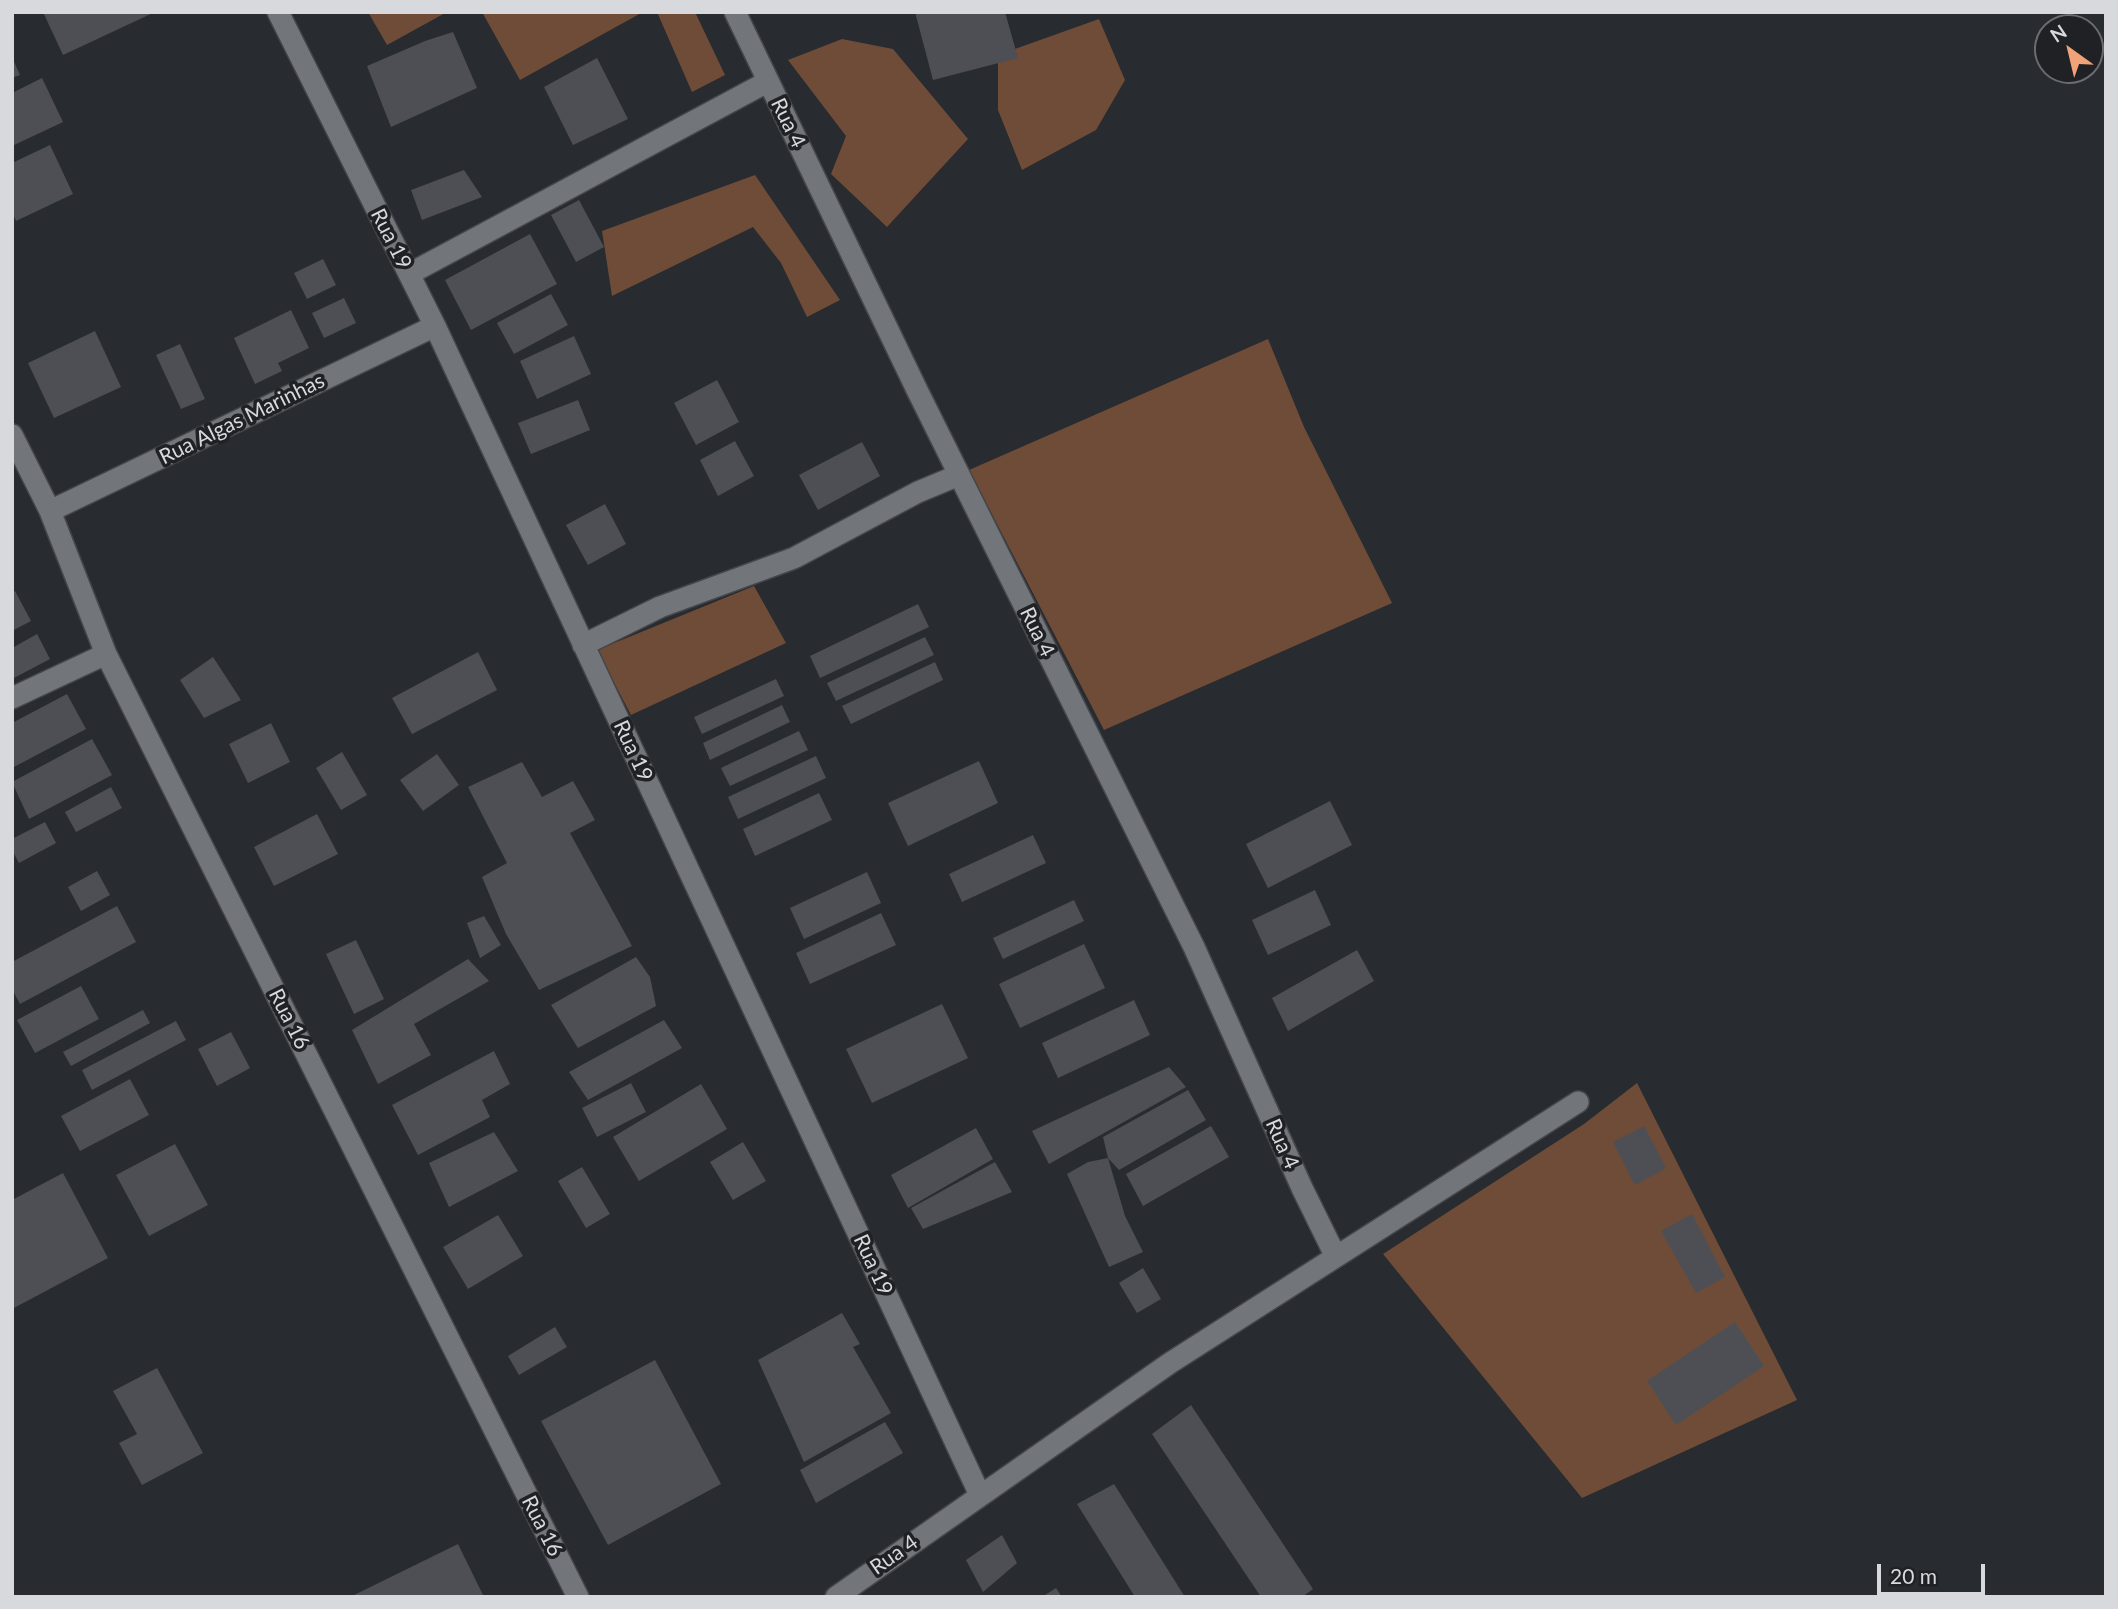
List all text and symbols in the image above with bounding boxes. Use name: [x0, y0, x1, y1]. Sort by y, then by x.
north arrow: [2034, 14, 2104, 84]
text: N: [2046, 19, 2071, 46]
street label: Rua 4: [765, 94, 811, 152]
street label: Rua 19: [365, 204, 417, 274]
street label: Rua Algas Marinhas: [155, 368, 329, 470]
street label: Rua 4: [1014, 603, 1060, 661]
street label: Rua 19: [608, 716, 658, 786]
street label: Rua 16: [263, 984, 315, 1054]
street label: Rua 4: [1260, 1115, 1304, 1173]
street label: Rua 19: [848, 1230, 898, 1300]
street label: Rua 16: [516, 1491, 568, 1561]
street label: Rua 4: [865, 1530, 923, 1580]
scale bar: [1880, 1550, 1988, 1594]
text: 20 m: [1890, 1563, 1937, 1588]

